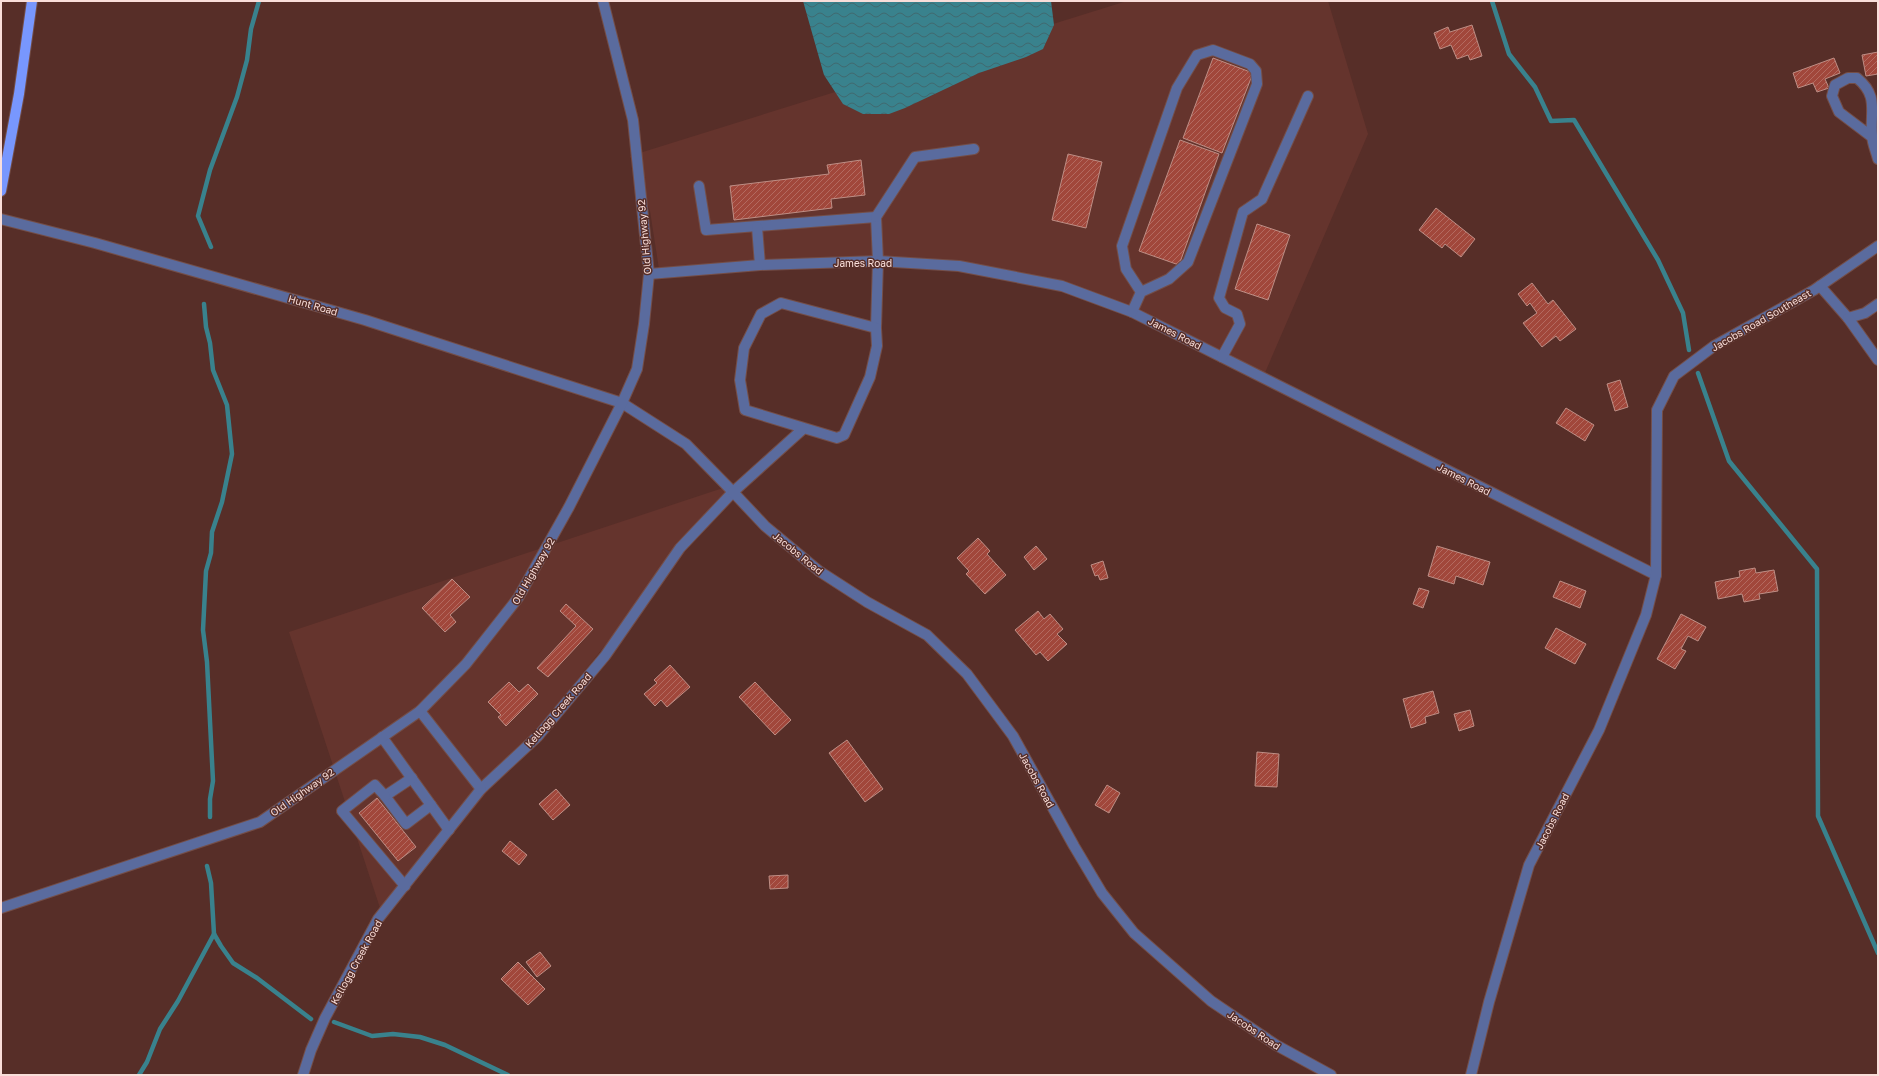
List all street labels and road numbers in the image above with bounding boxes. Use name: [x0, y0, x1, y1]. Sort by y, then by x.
street label: Old Highway 92: [635, 199, 653, 275]
street label: James Road: [834, 257, 892, 269]
street label: Jacobs Road Southeast: [1709, 287, 1813, 353]
street label: Hunt Road: [287, 292, 339, 318]
street label: James Road: [1146, 314, 1204, 352]
street label: James Road: [1435, 460, 1493, 498]
street label: Jacobs Road: [770, 529, 826, 577]
street label: Old Highway 92: [509, 535, 557, 606]
street label: Kellogg Creek Road: [522, 670, 594, 750]
street label: Jacobs Road: [1017, 750, 1057, 810]
street label: Old Highway 92: [268, 765, 336, 818]
street label: Jacobs Road: [1533, 791, 1571, 851]
street label: Kellogg Creek Road: [328, 918, 384, 1006]
street label: Jacobs Road: [1225, 1008, 1283, 1052]

